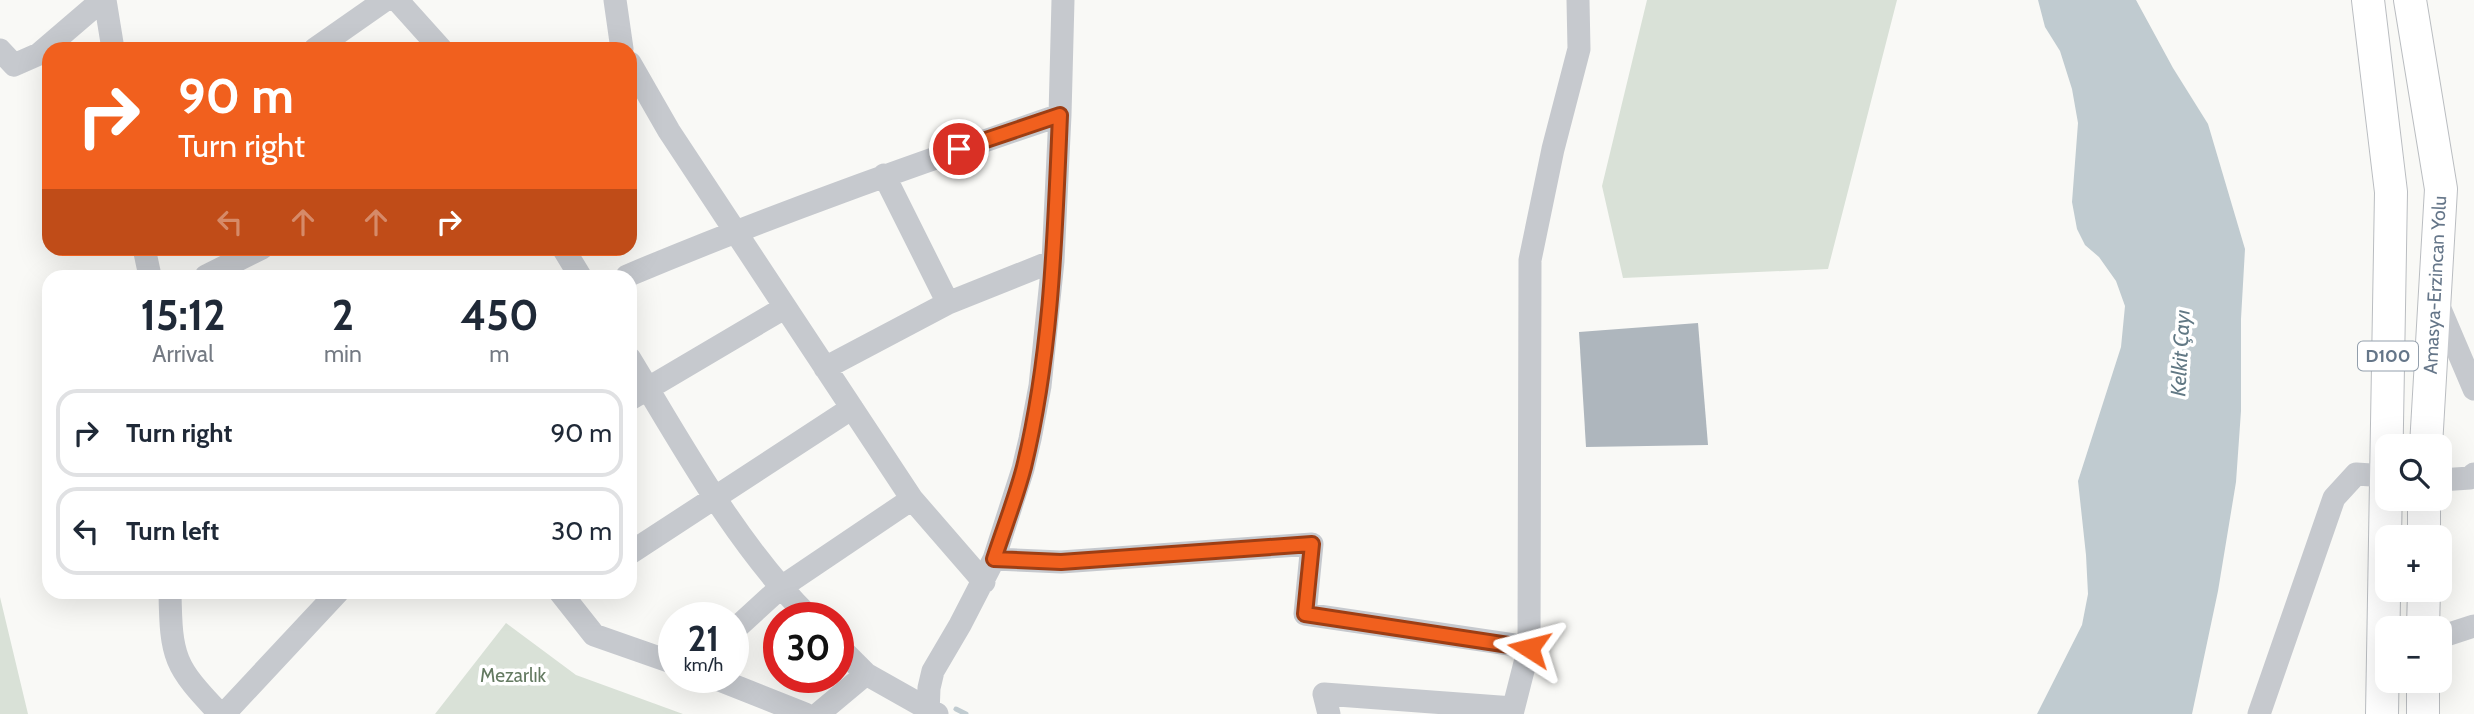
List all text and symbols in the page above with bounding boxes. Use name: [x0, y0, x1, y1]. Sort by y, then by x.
text: 90 m: [178, 66, 294, 125]
icon: right: [63, 70, 154, 161]
pin: [929, 119, 989, 179]
text: Turn right: [178, 126, 305, 165]
icon: arrive: [940, 130, 978, 168]
street label: Amasya-Erzincan Yolu: [2419, 195, 2451, 375]
icon: left: [211, 203, 249, 241]
icon: ahead: [284, 203, 322, 241]
icon: ahead: [357, 203, 395, 241]
icon: right: [430, 203, 468, 241]
text: 15:12: [140, 289, 226, 341]
text: 2: [332, 289, 354, 341]
text: 450: [460, 289, 539, 341]
water label: Kelkit Çayı: [2165, 309, 2195, 397]
text: Arrival: [152, 340, 214, 368]
text: min: [324, 340, 362, 368]
text: m: [489, 340, 510, 368]
road number: D100: [2358, 342, 2418, 370]
icon: right: [67, 414, 105, 452]
text: Turn right: [126, 417, 232, 449]
text: 90 m: [550, 417, 612, 449]
map controls: [2375, 434, 2452, 693]
button: search: [2375, 434, 2452, 511]
icon: left: [67, 512, 105, 550]
text: Turn left: [126, 515, 219, 547]
text: 30 m: [551, 515, 612, 547]
button: +: [2375, 525, 2452, 602]
speed limit sign: 30: [763, 602, 854, 693]
position arrow: [1492, 611, 1566, 685]
button: −: [2375, 616, 2452, 693]
text: 21: [688, 617, 719, 660]
text: km/h: [684, 654, 723, 676]
park label: Mezarlık: [480, 664, 546, 687]

